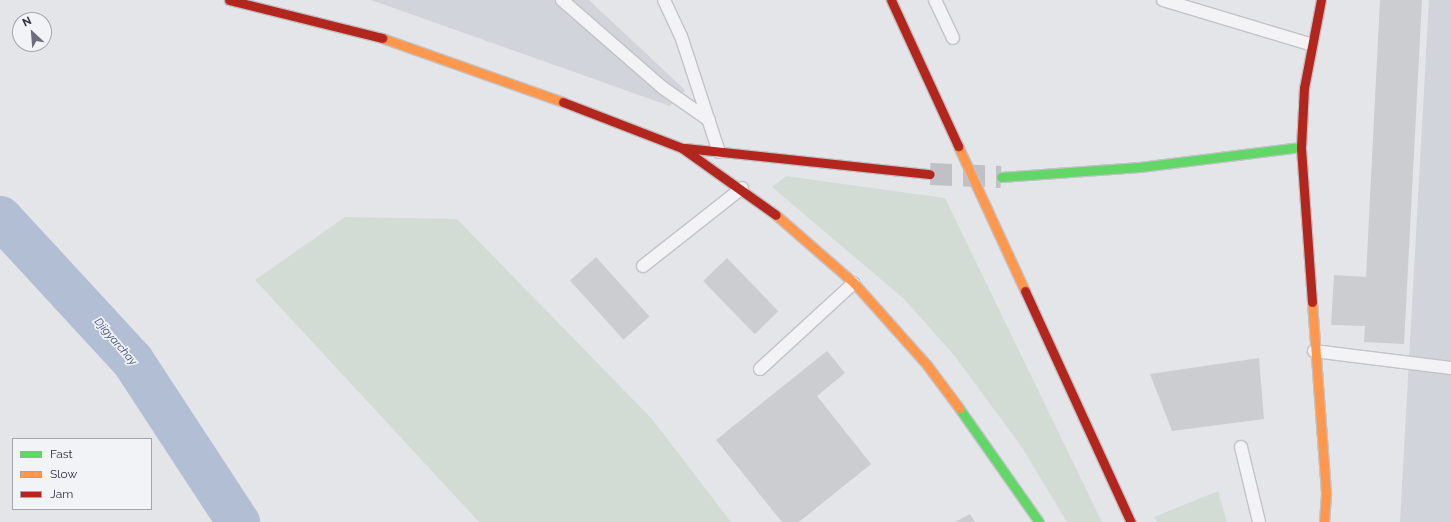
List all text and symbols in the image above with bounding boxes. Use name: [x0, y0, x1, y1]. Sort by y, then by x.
north arrow: [12, 12, 52, 52]
text: N: [20, 14, 34, 29]
water label: Djigyarchay: [91, 316, 139, 368]
legend: [12, 438, 152, 510]
text: Fast: [50, 447, 73, 461]
text: Slow: [50, 467, 77, 481]
text: Jam: [50, 487, 73, 501]

